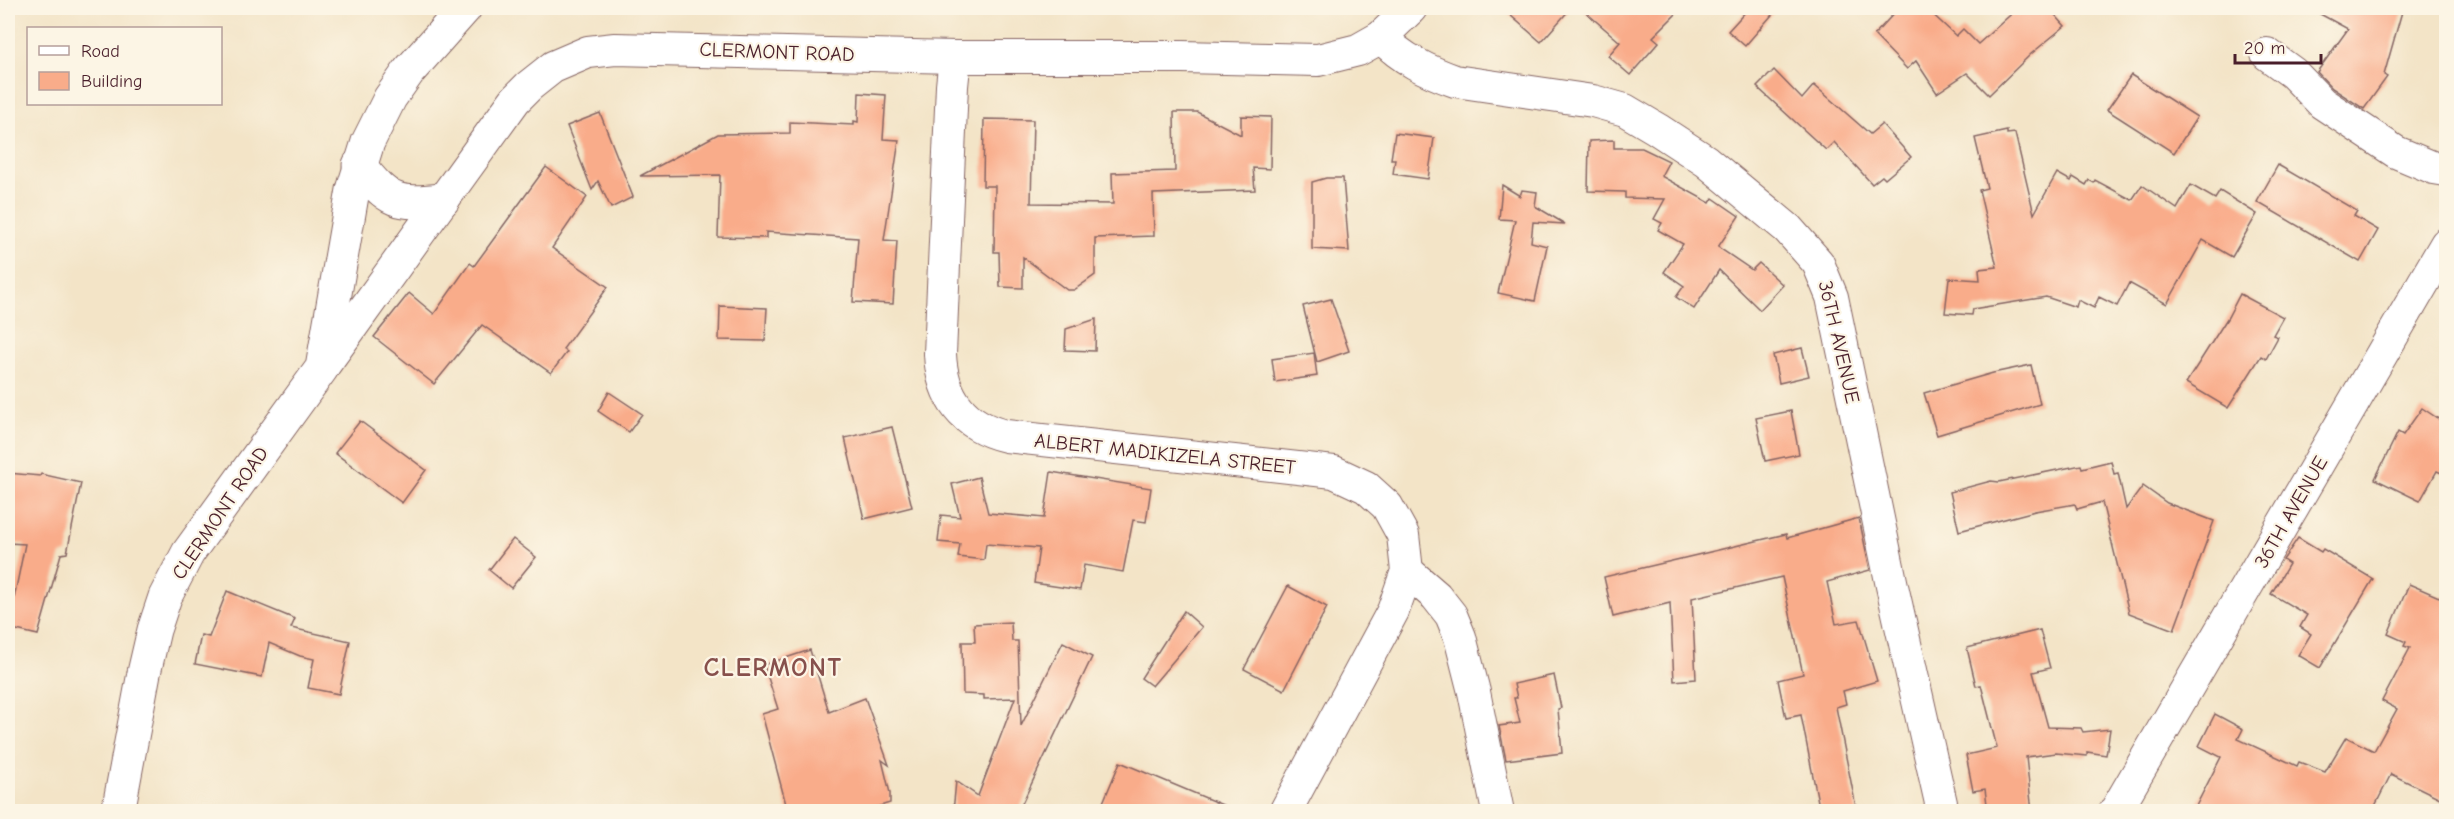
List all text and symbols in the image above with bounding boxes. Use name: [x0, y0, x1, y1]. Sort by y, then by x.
legend: [27, 27, 222, 105]
scale bar: [2235, 27, 2320, 65]
street label: CLERMONT ROAD: [699, 38, 855, 66]
text: 20 m: [2244, 38, 2285, 59]
text: Road: [81, 41, 120, 62]
text: Building: [81, 71, 143, 92]
street label: 36TH AVENUE: [1814, 278, 1864, 406]
street label: ALBERT MADIKIZELA STREET: [1033, 429, 1297, 479]
street label: CLERMONT ROAD: [167, 442, 273, 584]
street label: 36TH AVENUE: [2250, 452, 2332, 572]
district label: CLERMONT: [703, 653, 843, 683]

